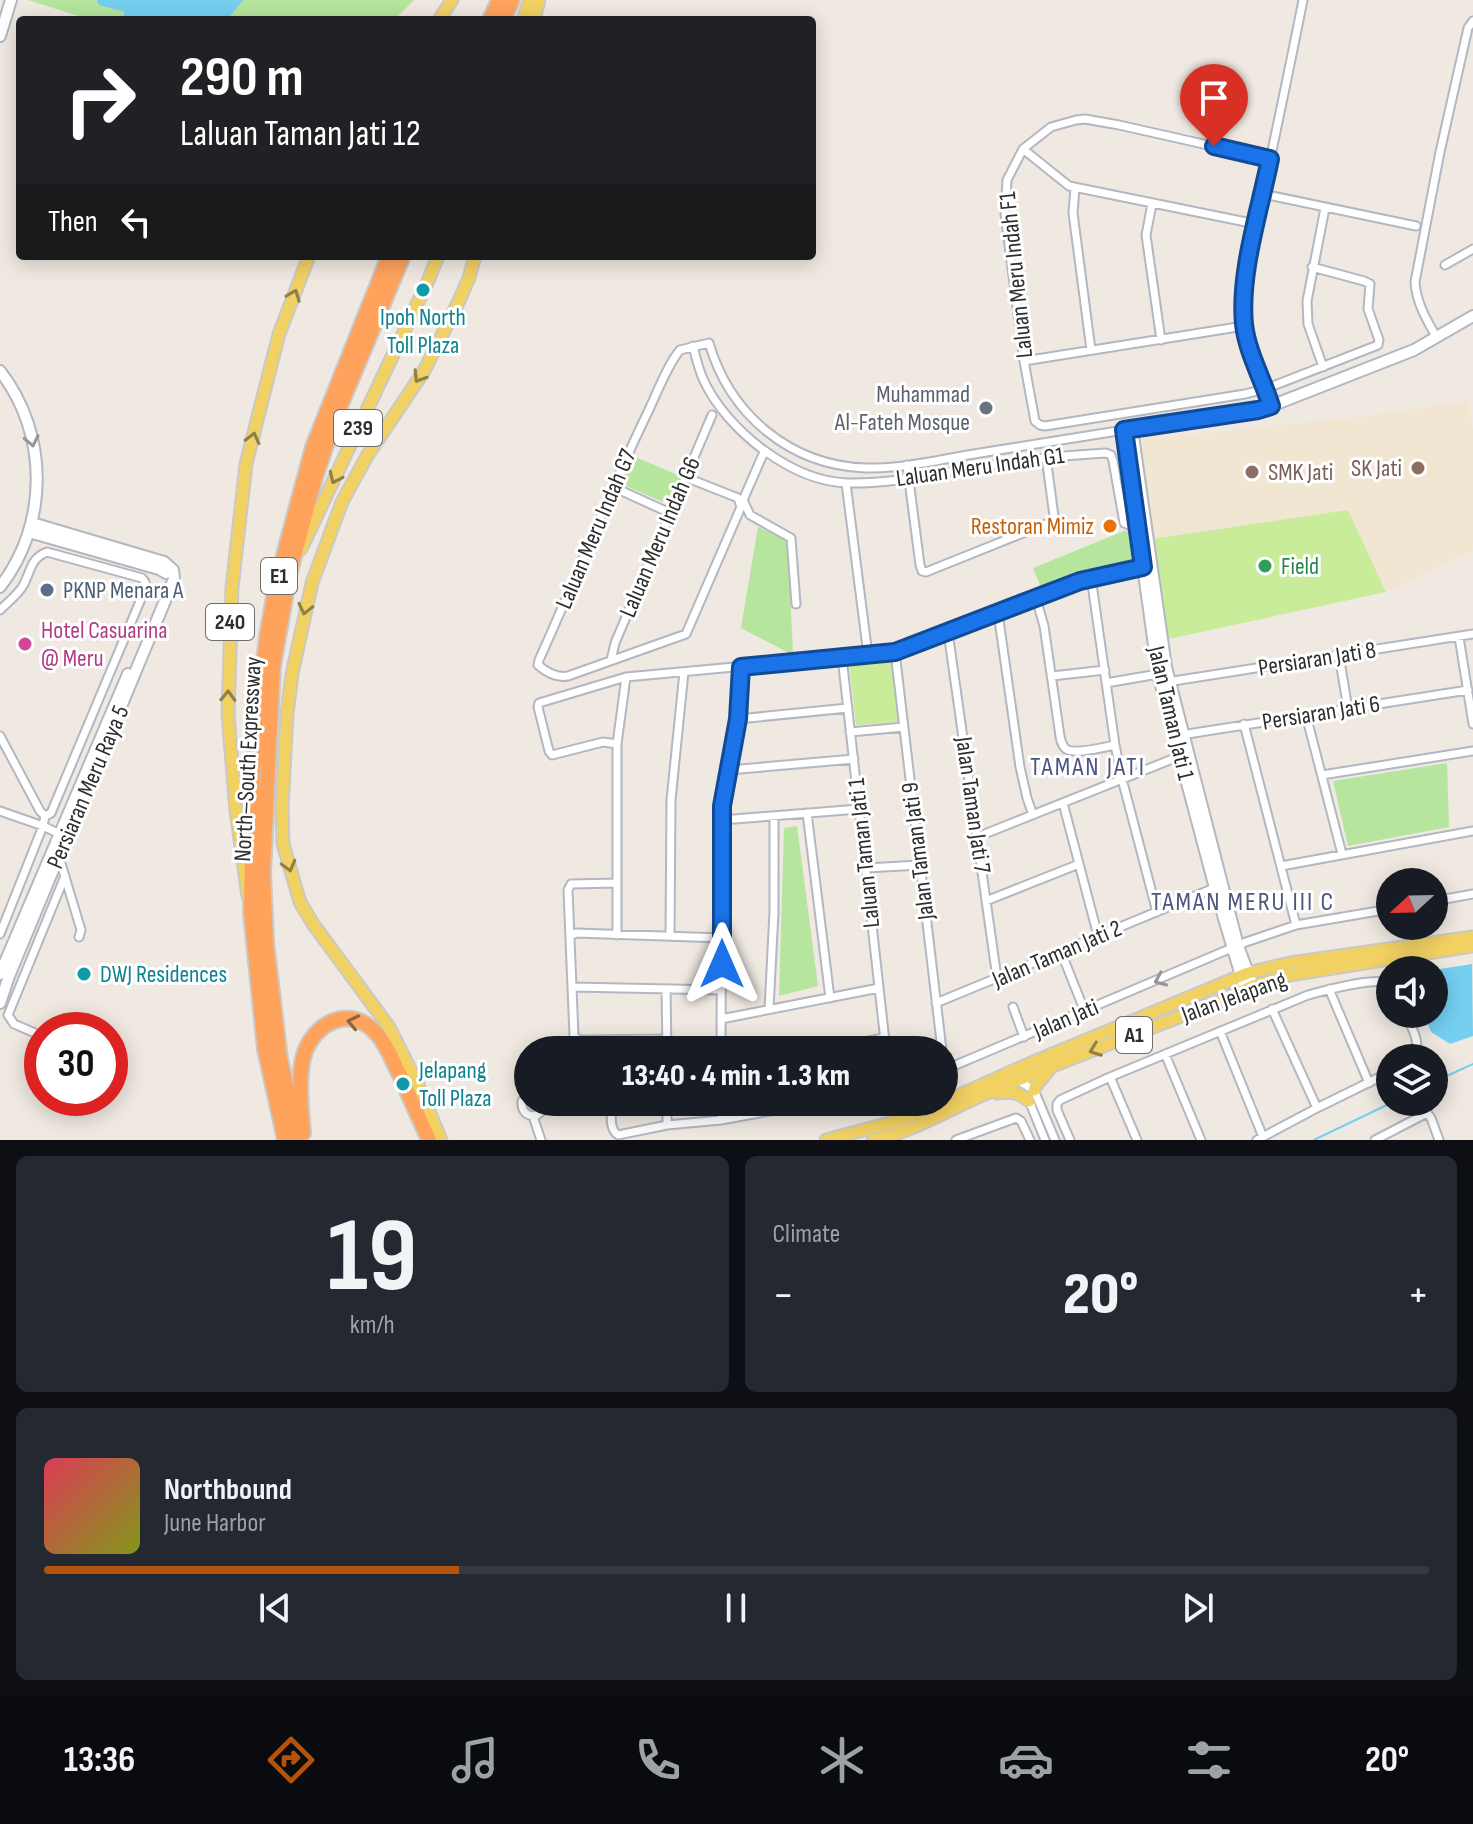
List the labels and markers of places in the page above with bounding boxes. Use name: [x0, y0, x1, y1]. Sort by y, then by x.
pin: [1180, 64, 1248, 146]
marker: Ipoh North Toll Plaza: [414, 281, 432, 299]
place label: Ipoh North Toll Plaza: [380, 303, 466, 360]
place label: Muhammad Al-Fateh Mosque: [834, 380, 970, 437]
marker: Muhammad Al-Fateh Mosque: [977, 399, 995, 417]
place label: SK Jati: [1351, 454, 1402, 483]
place label: SMK Jati: [1268, 458, 1333, 487]
marker: SK Jati: [1409, 459, 1427, 477]
marker: SMK Jati: [1243, 463, 1261, 481]
place label: Restoran Mimiz: [971, 512, 1094, 541]
marker: Restoran Mimiz: [1101, 517, 1119, 535]
place label: Field: [1281, 552, 1319, 581]
marker: Field: [1256, 557, 1274, 575]
place label: PKNP Menara A: [63, 576, 184, 605]
marker: PKNP Menara A: [38, 581, 56, 599]
place label: Hotel Casuarina @ Meru: [41, 616, 167, 673]
marker: Hotel Casuarina @ Meru: [16, 635, 34, 653]
place label: DWJ Residences: [100, 960, 227, 989]
marker: DWJ Residences: [75, 965, 93, 983]
place label: Jelapang Toll Plaza: [418, 1056, 492, 1113]
marker: Jelapang Toll Plaza: [394, 1075, 412, 1093]

